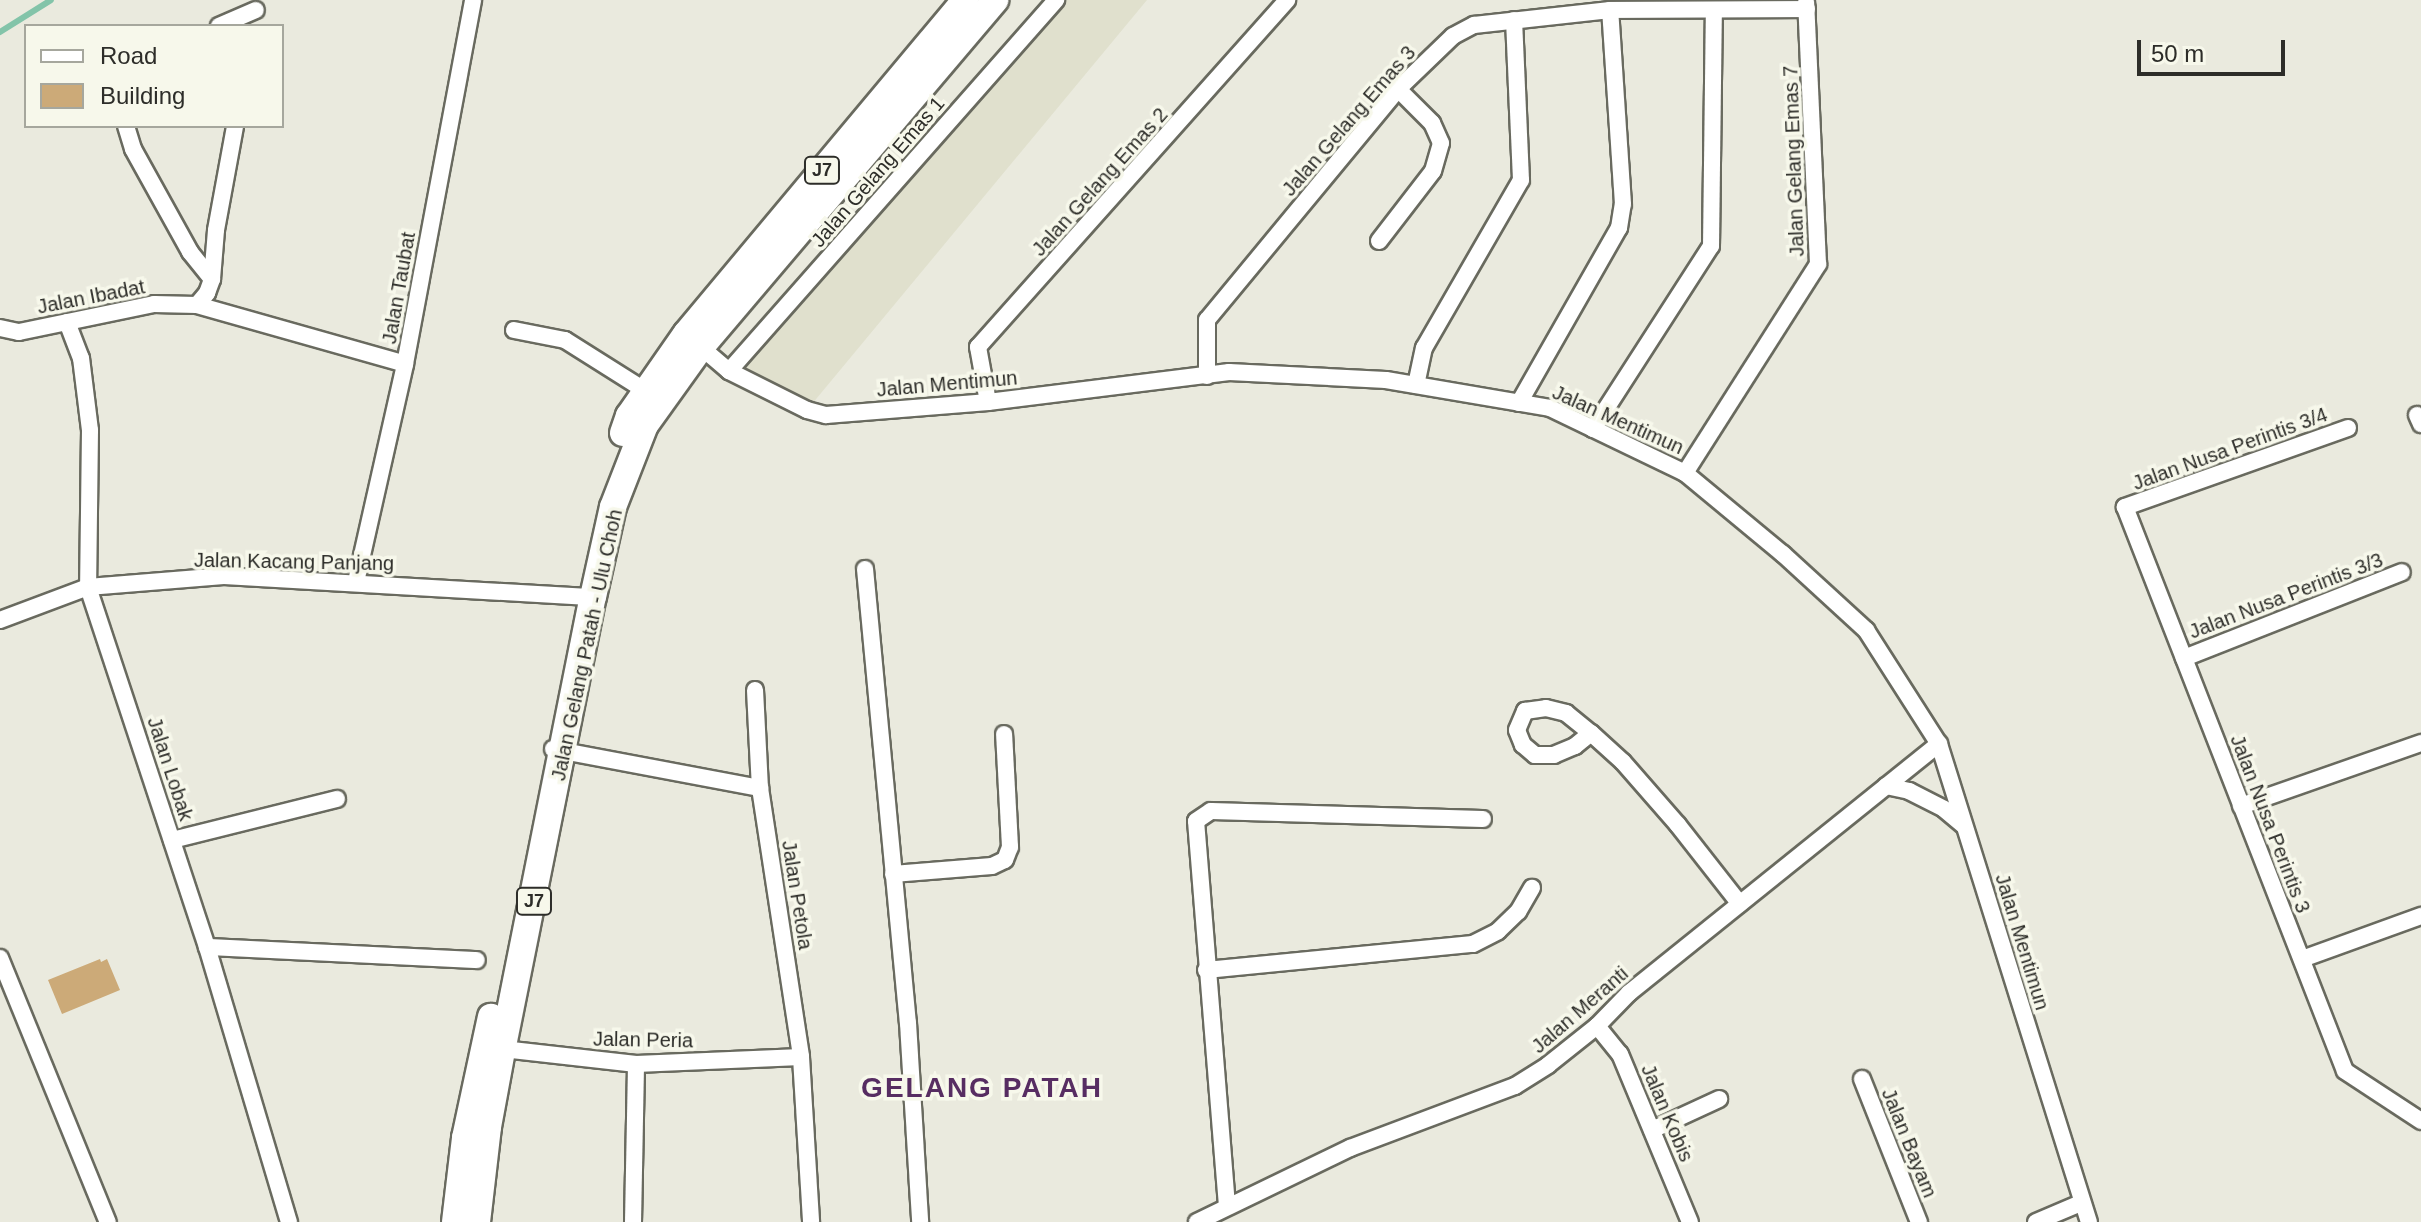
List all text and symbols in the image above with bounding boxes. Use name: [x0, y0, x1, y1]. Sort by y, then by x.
legend: [24, 24, 284, 128]
scale bar: [2141, 24, 2289, 74]
text: 50 m: [2151, 40, 2204, 67]
street label: Jalan Gelang Emas 3: [1277, 41, 1421, 201]
text: Road: [100, 42, 157, 69]
street label: Jalan Gelang Emas 7: [1779, 65, 1809, 257]
text: Building: [100, 82, 185, 109]
street label: Jalan Gelang Emas 1: [806, 92, 950, 252]
street label: Jalan Gelang Emas 2: [1027, 103, 1173, 261]
road number: J7: [802, 156, 842, 184]
street label: Jalan Taubat: [377, 230, 421, 346]
street label: Jalan Ibadat: [35, 275, 147, 319]
street label: Jalan Mentimun: [876, 366, 1018, 402]
street label: Jalan Mentimun: [1549, 380, 1687, 460]
street label: Jalan Nusa Perintis 3/4: [2129, 403, 2331, 495]
street label: Jalan Gelang Patah - Ulu Choh: [546, 507, 628, 783]
street label: Jalan Kacang Panjang: [194, 548, 394, 576]
street label: Jalan Nusa Perintis 3/3: [2186, 548, 2386, 644]
street label: Jalan Lobak: [142, 714, 198, 824]
street label: Jalan Nusa Perintis 3: [2225, 731, 2315, 917]
street label: Jalan Petola: [777, 839, 817, 951]
street label: Jalan Mentimun: [1990, 871, 2054, 1013]
road number: J7: [514, 887, 554, 915]
street label: Jalan Meranti: [1527, 962, 1633, 1058]
street label: Jalan Peria: [593, 1027, 693, 1053]
street label: Jalan Kobis: [1636, 1061, 1698, 1165]
district label: GELANG PATAH: [861, 1071, 1103, 1105]
street label: Jalan Bayam: [1876, 1085, 1942, 1201]

